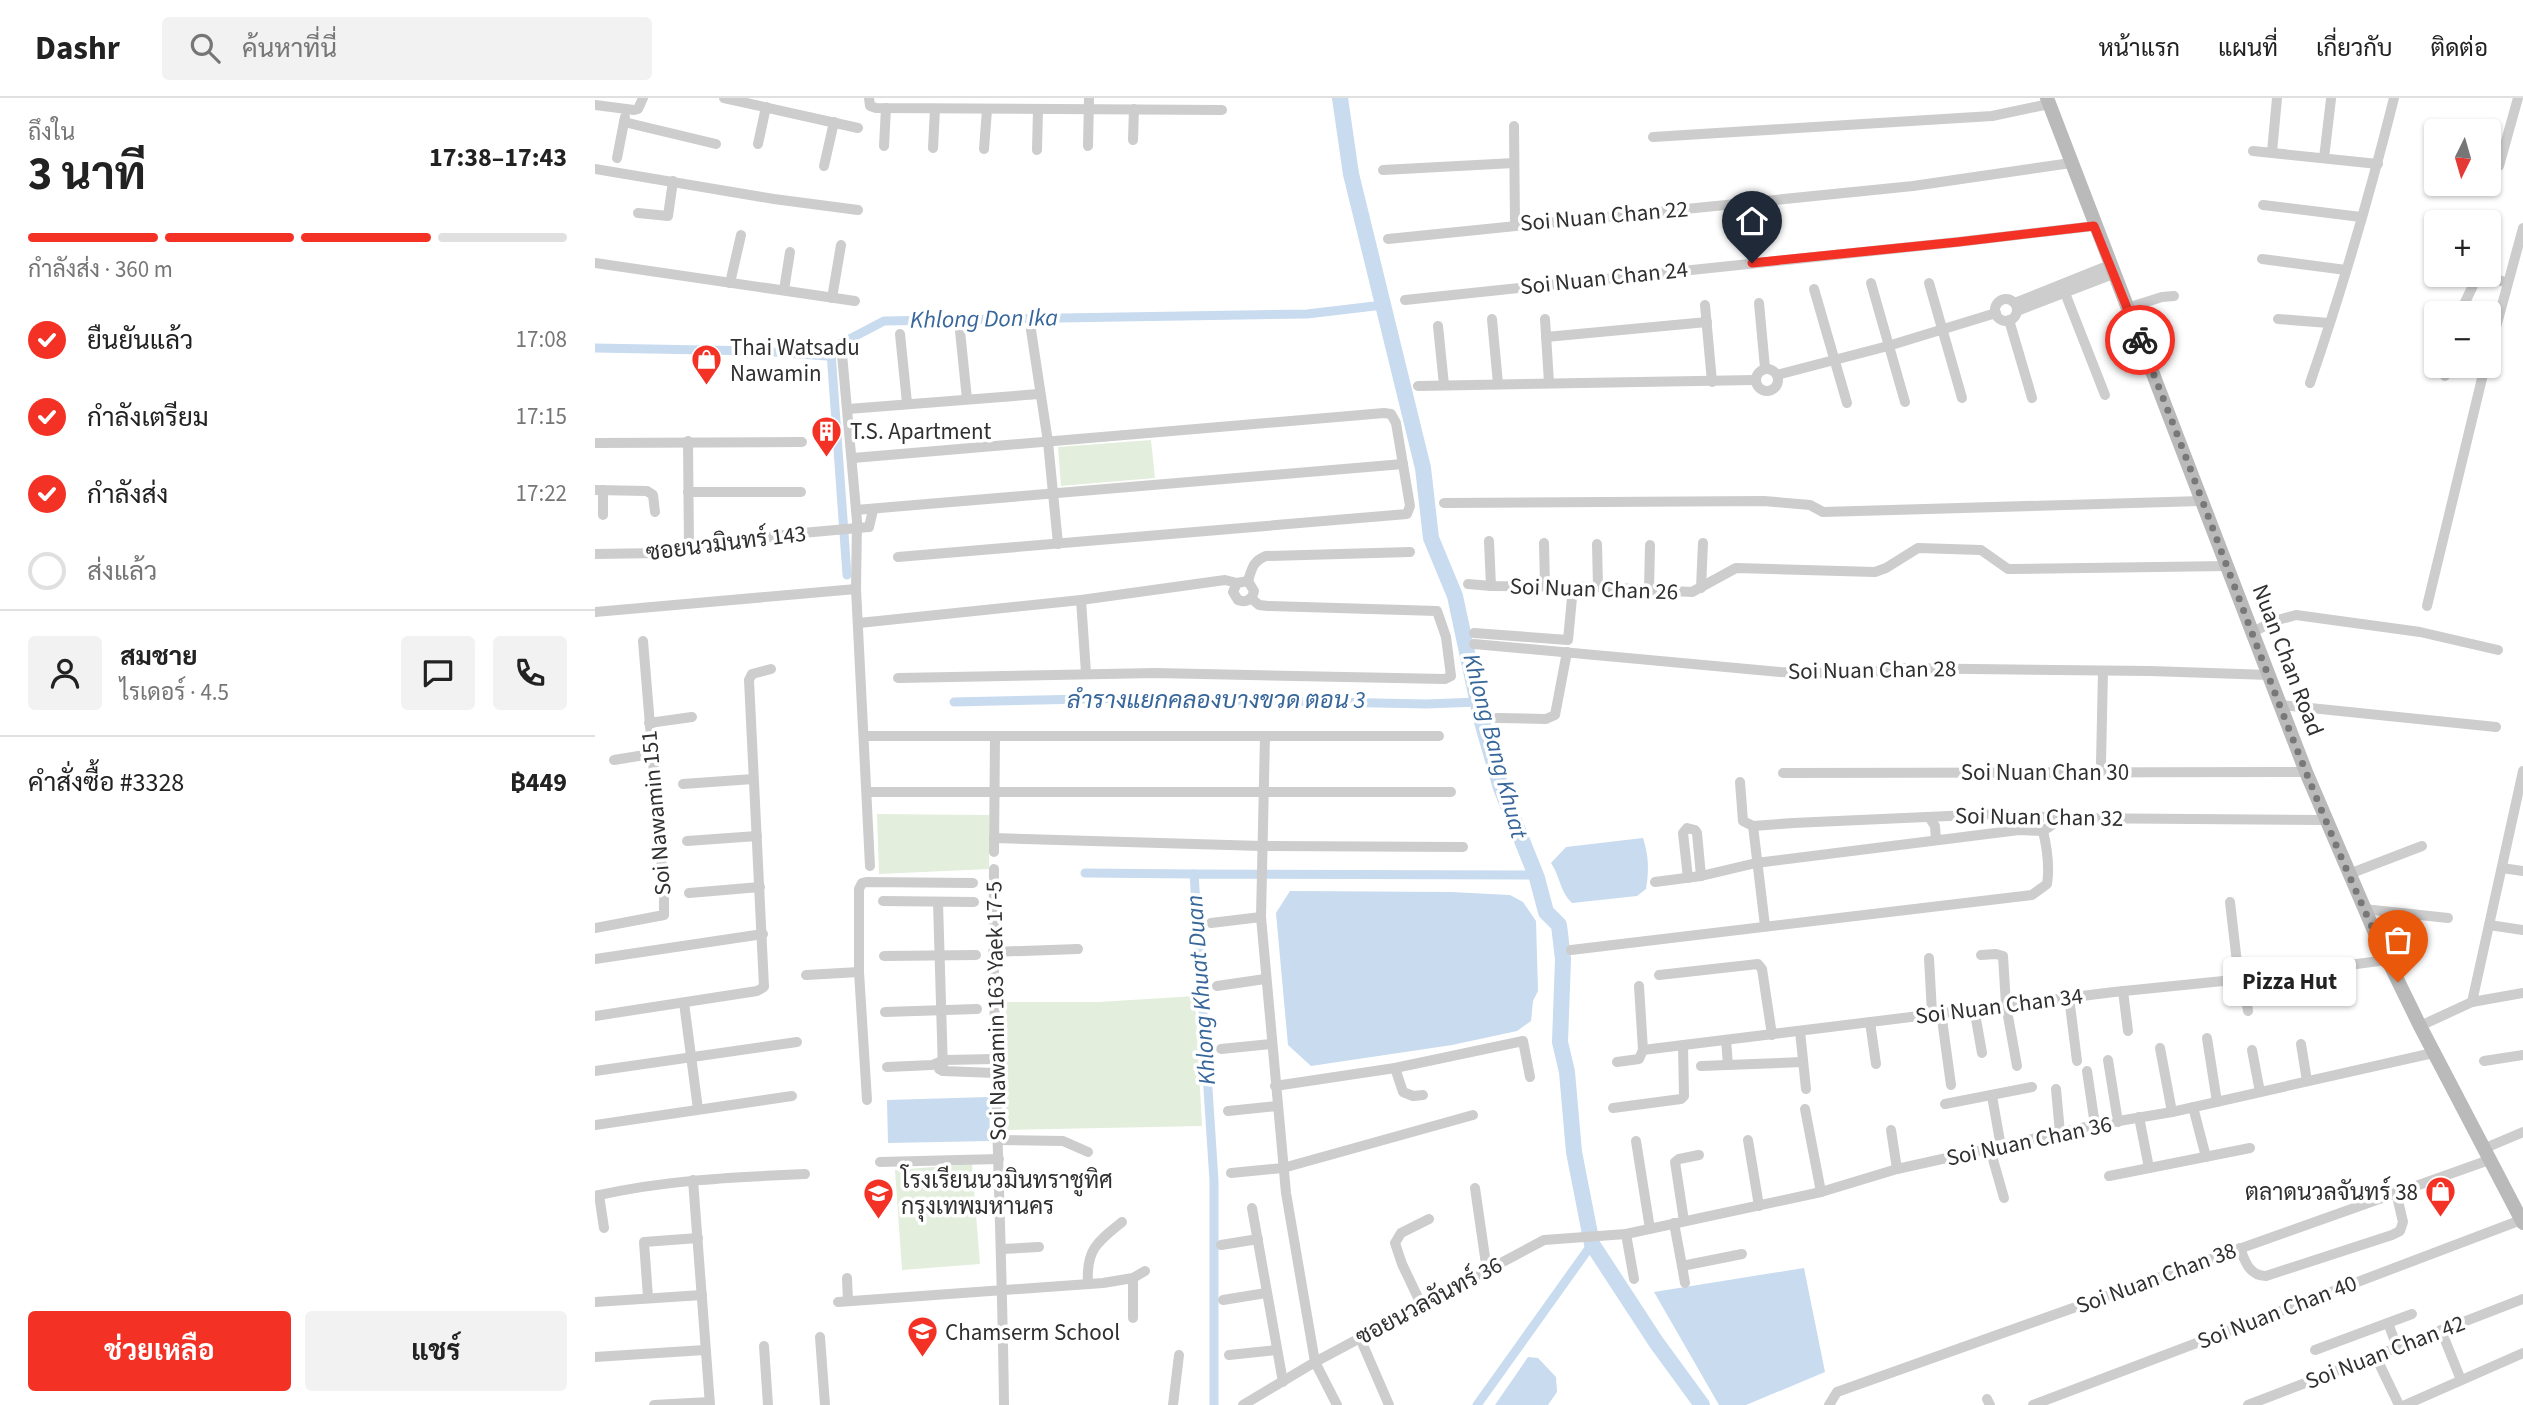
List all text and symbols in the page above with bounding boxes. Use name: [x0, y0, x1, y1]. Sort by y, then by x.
search box: [162, 17, 652, 80]
text: Dashr: [35, 25, 120, 72]
icon: search: [186, 29, 224, 67]
text: ค้นหาที่นี่: [242, 30, 337, 67]
text: หน้าแรก: [2099, 31, 2180, 66]
text: แผนที่: [2218, 31, 2278, 66]
text: เกี่ยวกับ: [2316, 31, 2393, 66]
text: ติดต่อ: [2431, 31, 2488, 66]
text: ถึงใน: [28, 116, 75, 149]
north arrow: [2424, 119, 2501, 196]
map controls: [2424, 119, 2501, 378]
text: 17:38–17:43: [429, 139, 567, 176]
text: 3 นาที: [28, 142, 146, 207]
pin: [1722, 191, 1782, 263]
street label: Soi Nuan Chan 22: [1519, 192, 1689, 240]
icon: home: [1733, 202, 1771, 240]
button: +: [2424, 210, 2501, 287]
text: กำลังส่ง · 360 m: [28, 253, 173, 286]
street label: Soi Nuan Chan 24: [1519, 253, 1689, 303]
water label: Khlong Don Ika: [910, 300, 1058, 338]
button: −: [2424, 301, 2501, 378]
courier: [2105, 305, 2175, 375]
icon: check: [28, 321, 66, 359]
icon: bike: [2121, 321, 2159, 359]
text: ยืนยันแล้ว: [87, 322, 193, 359]
text: 17:08: [516, 323, 567, 356]
place label: Thai Watsadu Nawamin: [730, 331, 860, 390]
shop icon: Thai Watsadu Nawamin: [690, 343, 724, 387]
icon: check: [28, 398, 66, 436]
text: กำลังเตรียม: [87, 399, 209, 436]
text: 17:15: [516, 400, 567, 433]
building icon: T.S. Apartment: [810, 414, 844, 458]
place label: T.S. Apartment: [850, 415, 992, 448]
icon: check: [28, 475, 66, 513]
text: กำลังส่ง: [87, 476, 168, 513]
text: 17:22: [516, 477, 567, 510]
street label: ซอยนวมินทร์ 143: [644, 517, 808, 569]
text: ส่งแล้ว: [87, 553, 157, 590]
street label: Soi Nuan Chan 26: [1509, 570, 1679, 608]
street label: Nuan Chan Road: [2244, 579, 2332, 741]
button: person: [28, 636, 102, 710]
button: chat: [401, 636, 475, 710]
button: phone: [493, 636, 567, 710]
text: สมชาย: [120, 638, 197, 675]
water label: Khlong Bang Khuat: [1454, 650, 1537, 843]
street label: Soi Nuan Chan 28: [1787, 652, 1957, 688]
text: ไรเดอร์ · 4.5: [120, 676, 229, 709]
water label: ลำรางแยกคลองบางขวด ตอน 3: [1067, 683, 1365, 718]
street label: Soi Nawamin 151: [632, 729, 680, 897]
street label: Soi Nuan Chan 30: [1961, 756, 2129, 789]
text: คำสั่งซื้อ #3328: [28, 764, 184, 801]
text: ฿449: [510, 764, 567, 801]
street label: Soi Nuan Chan 32: [1954, 799, 2124, 835]
street label: Soi Nawamin 163 Yaek 17-5: [977, 881, 1015, 1141]
water label: Khlong Khuat Duan: [1177, 894, 1225, 1086]
pin: [2368, 910, 2428, 982]
icon: bag: [2379, 921, 2417, 959]
callout: Pizza Hut: [2223, 958, 2356, 1006]
text: Pizza Hut: [2242, 965, 2337, 998]
street label: Soi Nuan Chan 34: [1913, 979, 2085, 1033]
street label: Soi Nuan Chan 36: [1943, 1107, 2115, 1175]
place label: โรงเรียนนวมินทราชูทิศ กรุงเทพมหานคร: [899, 1164, 1113, 1223]
shop icon: ตลาดนวลจันทร์ 38: [2424, 1175, 2458, 1219]
school or university icon: โรงเรียนนวมินทราชูทิศ กรุงเทพมหานคร: [861, 1176, 895, 1220]
place label: ตลาดนวลจันทร์ 38: [2245, 1176, 2418, 1209]
street label: Soi Nuan Chan 38: [2071, 1234, 2241, 1322]
street label: ซอยนวลจันทร์ 36: [1350, 1248, 1508, 1354]
street label: Soi Nuan Chan 40: [2192, 1266, 2362, 1358]
street label: Soi Nuan Chan 42: [2300, 1306, 2470, 1398]
button: ช่วยเหลือ: [28, 1311, 291, 1391]
button: แชร์: [305, 1311, 567, 1391]
school or university icon: Chamserm School: [905, 1315, 939, 1359]
place label: Chamserm School: [945, 1316, 1120, 1349]

